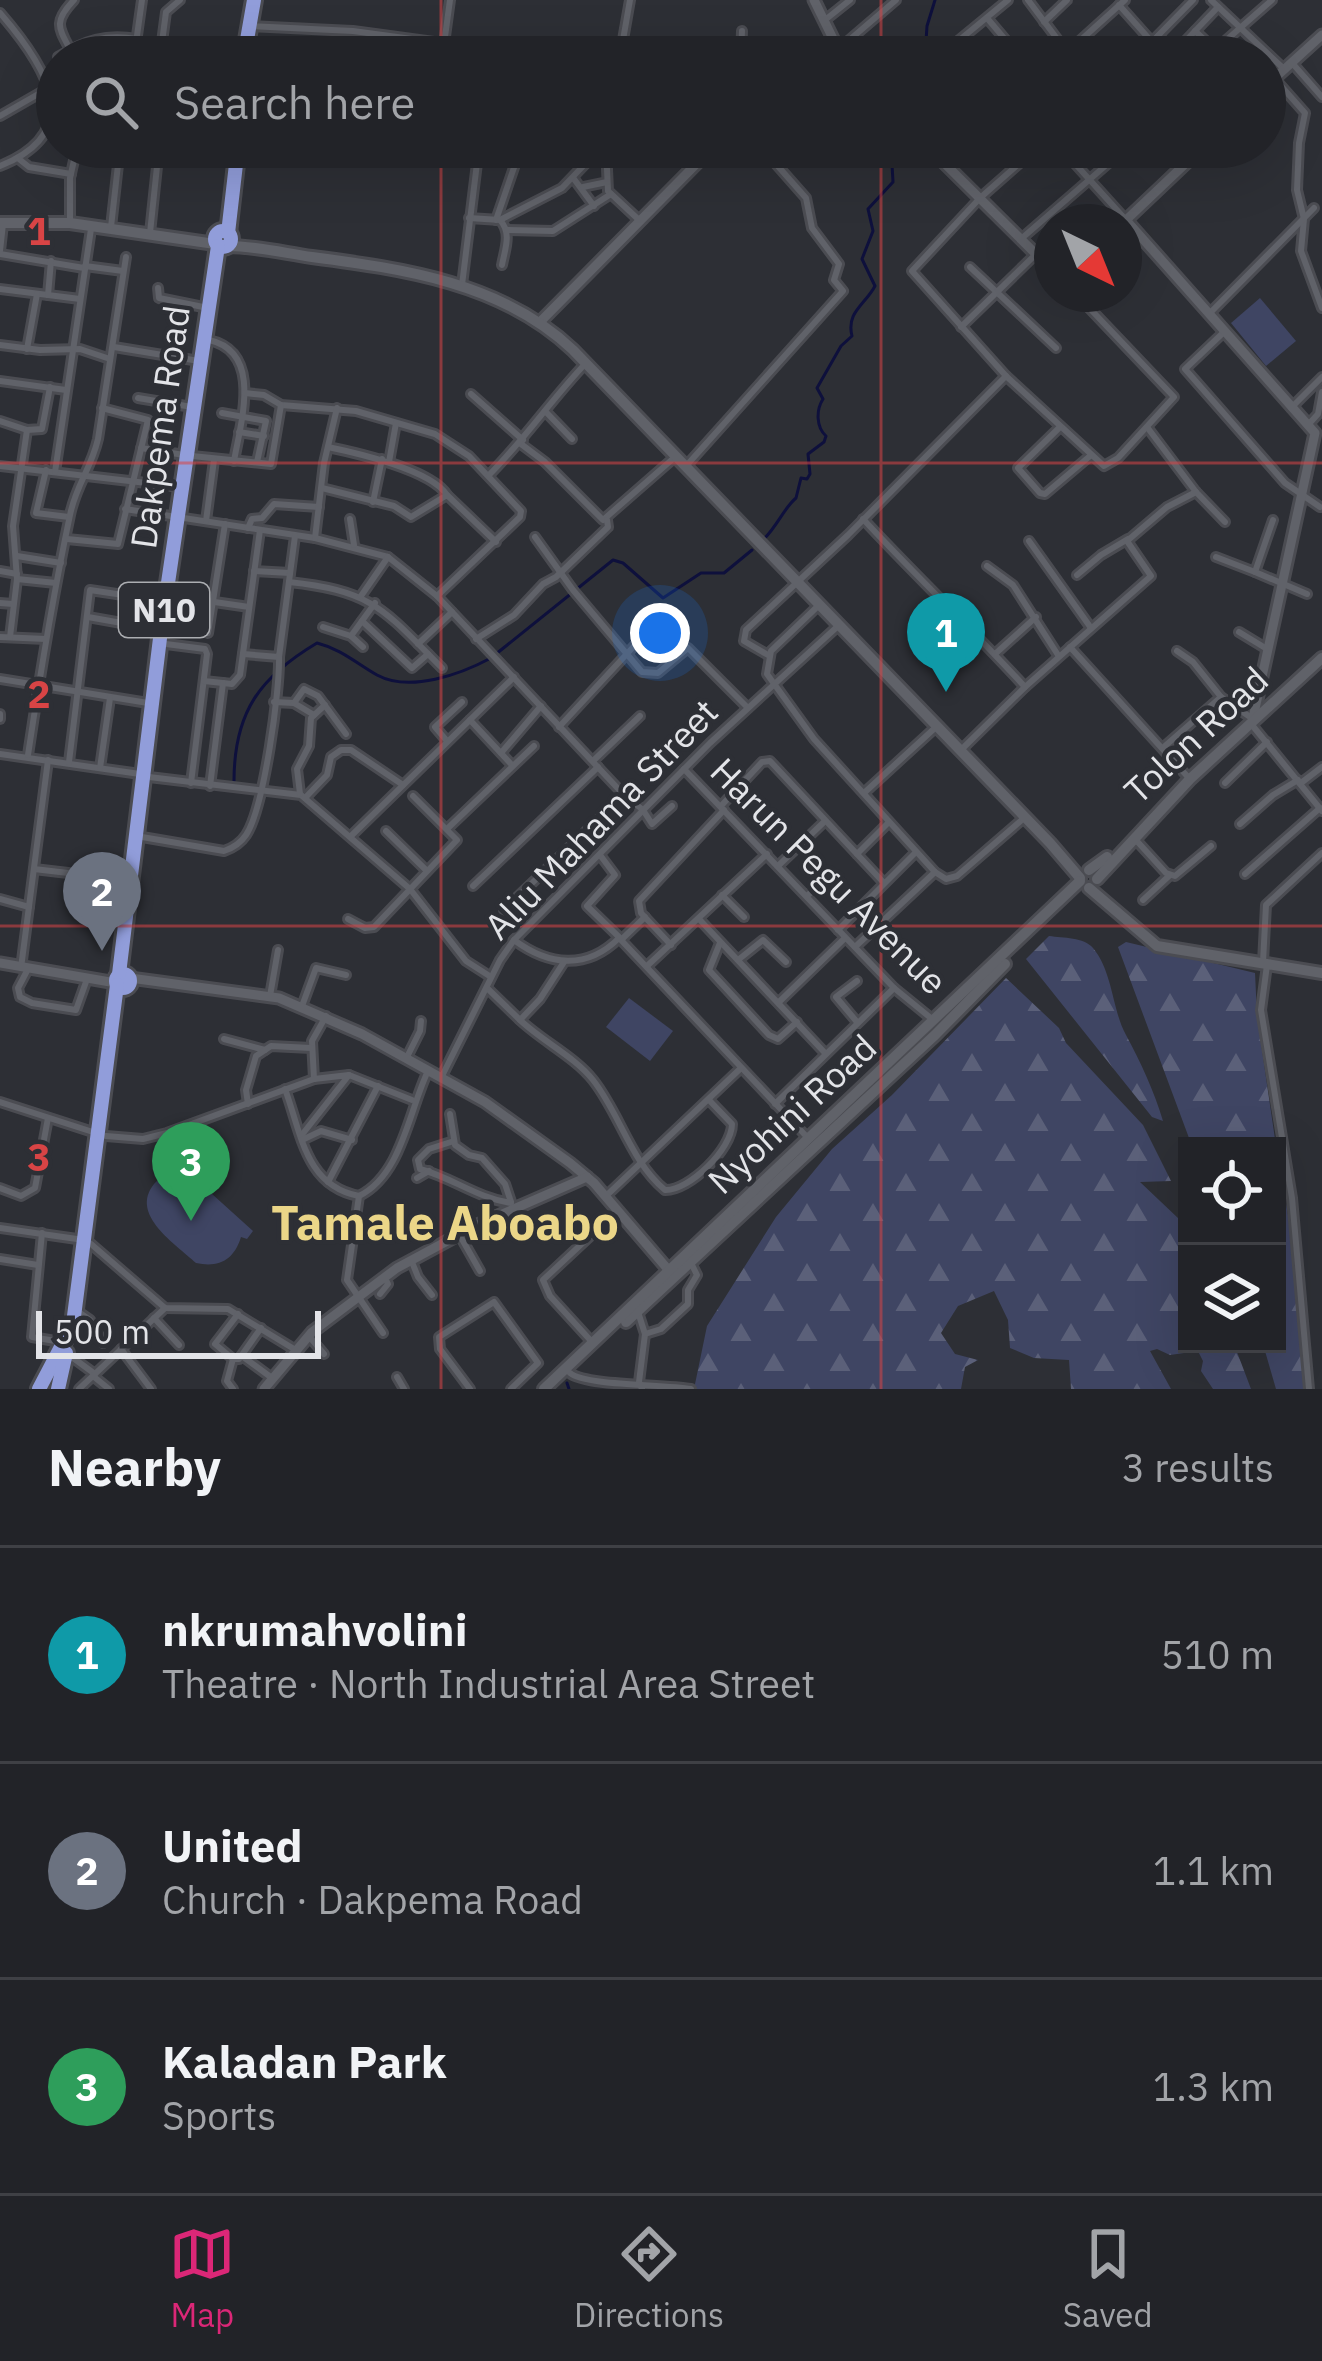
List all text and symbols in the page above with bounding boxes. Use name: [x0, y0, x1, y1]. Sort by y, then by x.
search box: [36, 36, 1286, 168]
icon: search: [78, 69, 144, 135]
text: Search here: [174, 73, 415, 131]
north arrow: [1034, 204, 1142, 312]
text: 1: [27, 205, 51, 256]
street label: Dakpema Road: [119, 302, 200, 551]
road number: N10: [119, 583, 209, 637]
pin: 1: [907, 593, 985, 692]
your location: [630, 603, 690, 663]
street label: Tolon Road: [1114, 656, 1278, 813]
text: 2: [27, 668, 51, 719]
street label: Aliu Mahama Street: [474, 688, 728, 949]
street label: Harun Pegu Avenue: [701, 747, 958, 1004]
pin: 2: [63, 852, 141, 951]
street label: Nyohini Road: [698, 1024, 886, 1204]
pin: 3: [152, 1122, 230, 1221]
text: 3: [27, 1131, 51, 1182]
map controls: [1178, 1137, 1286, 1353]
button: locate: [1178, 1137, 1286, 1245]
district label: Tamale Aboabo: [271, 1191, 619, 1253]
button: layers: [1178, 1245, 1286, 1353]
scale bar: [36, 1305, 321, 1358]
text: 500 m: [54, 1310, 150, 1353]
text: Nearby: [48, 1434, 221, 1500]
text: 3 results: [1122, 1442, 1274, 1493]
text: nkrumahvolini: [162, 1600, 468, 1658]
text: 1: [75, 1629, 99, 1680]
text: 510 m: [1161, 1629, 1274, 1680]
text: Theatre · North Industrial Area Street: [162, 1658, 815, 1709]
text: United: [162, 1816, 303, 1874]
text: 2: [75, 1845, 99, 1896]
text: 1.1 km: [1153, 1845, 1274, 1896]
text: Church · Dakpema Road: [162, 1874, 583, 1925]
text: Kaladan Park: [162, 2032, 447, 2090]
text: 3: [75, 2061, 99, 2112]
text: 1.3 km: [1153, 2061, 1274, 2112]
text: Sports: [162, 2090, 276, 2141]
tab: Map: [169, 2221, 235, 2336]
tab: Directions: [574, 2221, 724, 2336]
tab: Saved: [1063, 2221, 1153, 2336]

